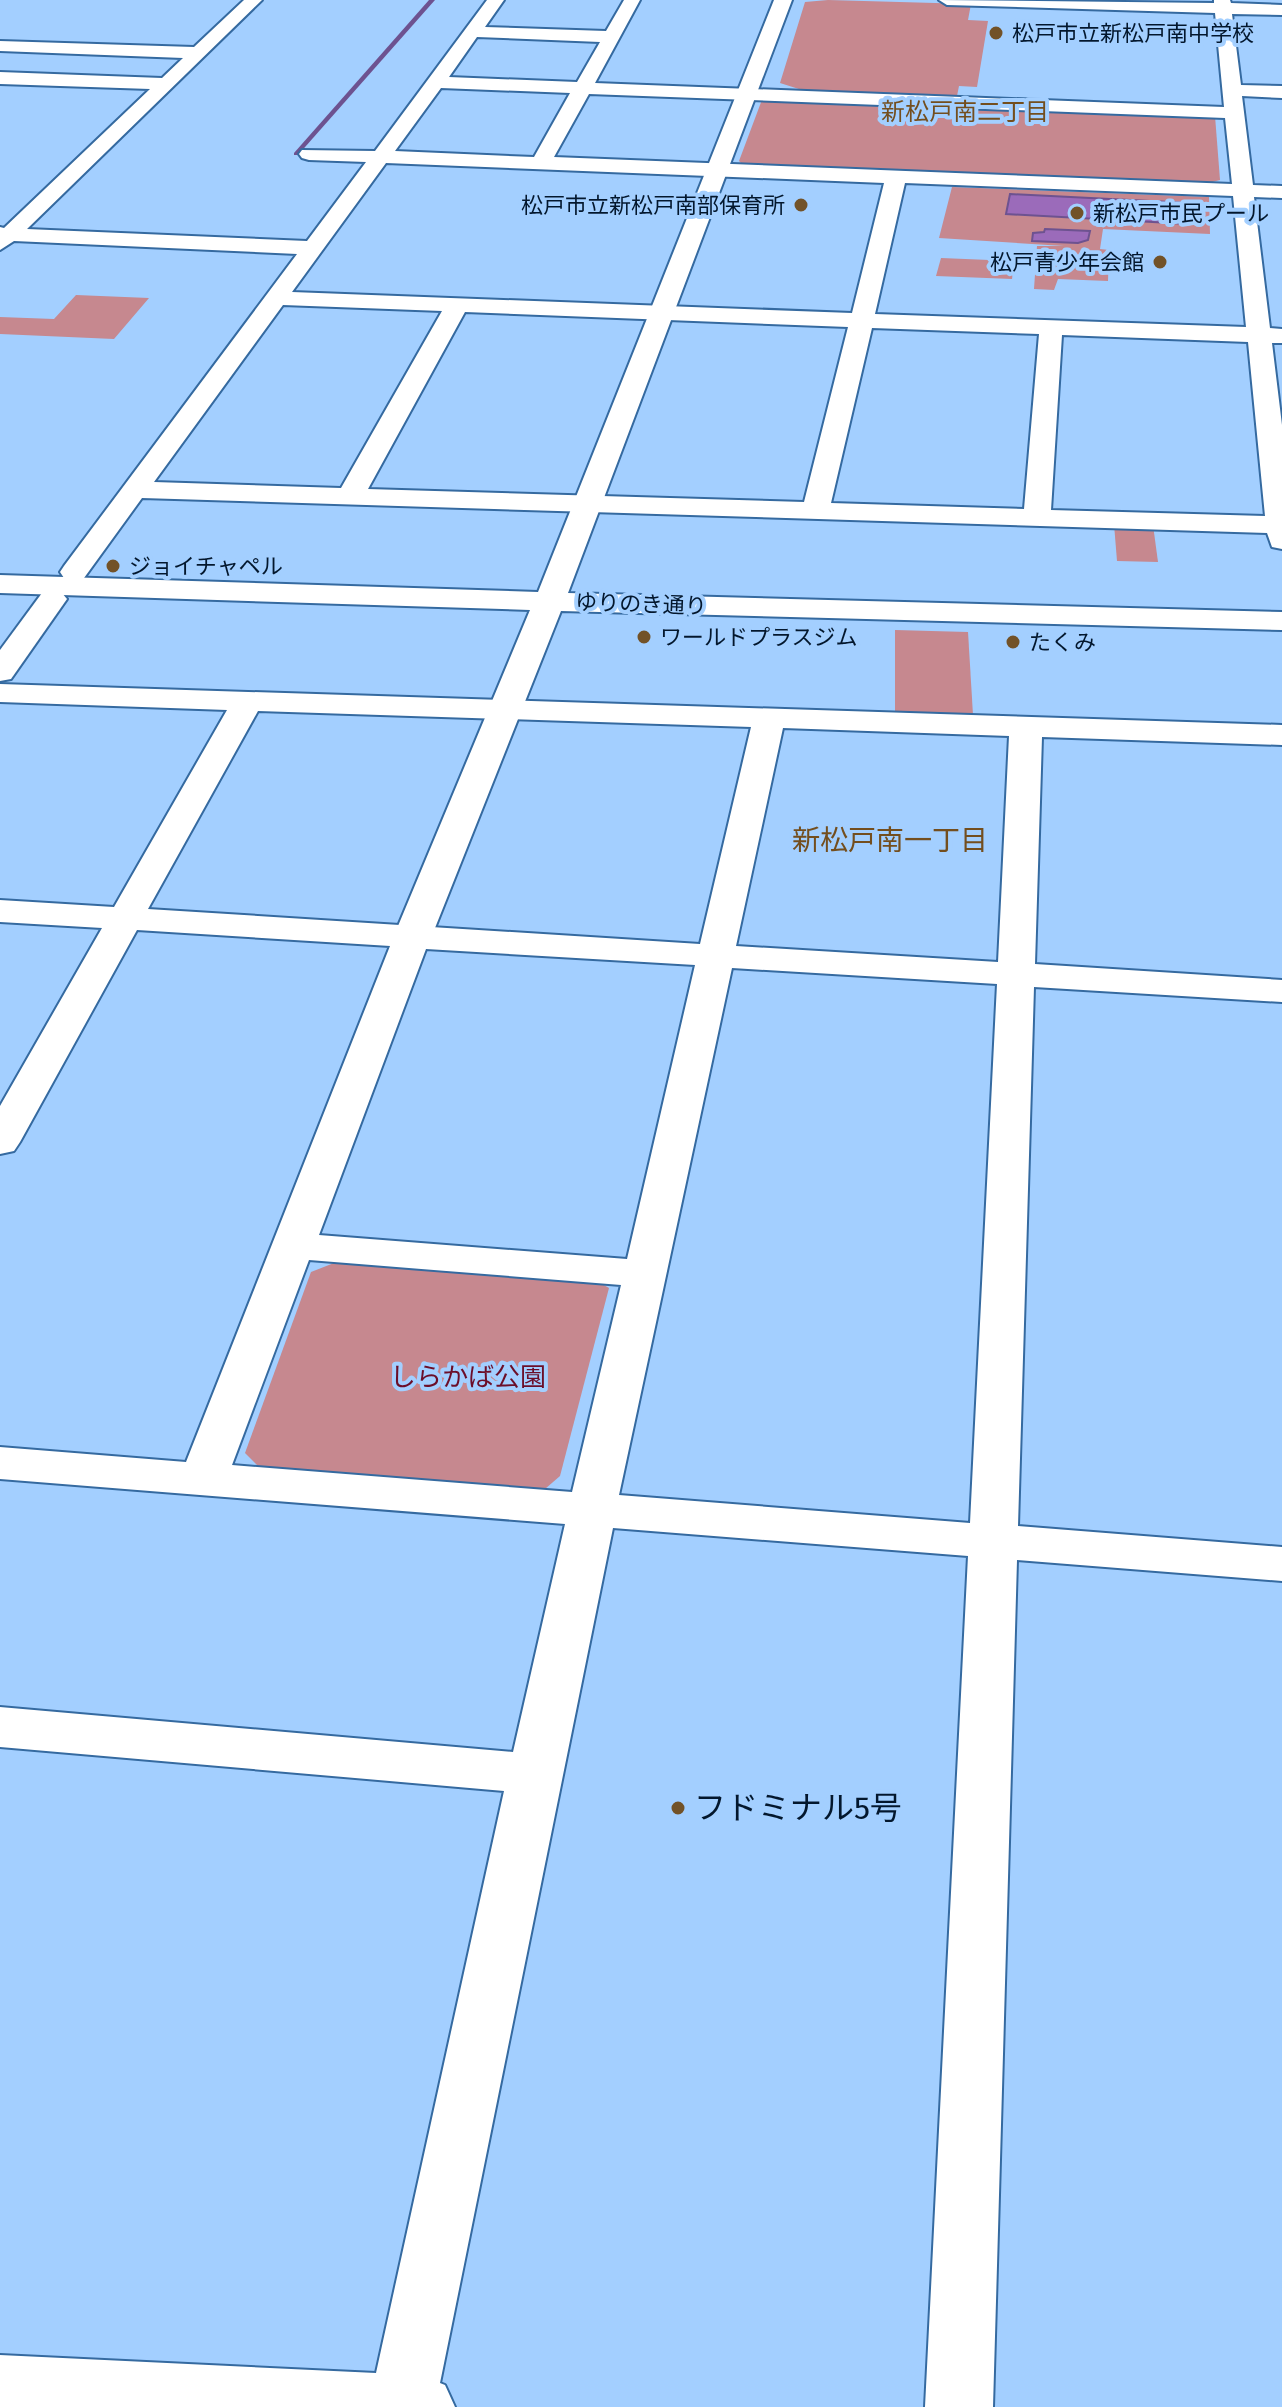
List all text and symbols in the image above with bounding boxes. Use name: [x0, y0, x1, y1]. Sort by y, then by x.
place label: 松戸市立新松戸南中学校: [1012, 20, 1254, 47]
marker: 松戸市立新松戸南中学校: [987, 24, 1005, 42]
district label: 新松戸南二丁目: [881, 98, 1049, 126]
place label: 松戸市立新松戸南部保育所: [521, 192, 785, 219]
marker: 松戸市立新松戸南部保育所: [792, 196, 810, 214]
place label: 新松戸市民プール: [1093, 200, 1269, 227]
marker: 新松戸市民プール: [1068, 204, 1086, 222]
place label: 松戸青少年会館: [990, 249, 1144, 276]
marker: 松戸青少年会館: [1151, 253, 1169, 271]
place label: ジョイチャペル: [129, 553, 283, 580]
marker: ジョイチャペル: [104, 557, 122, 575]
street label: ゆりのき通り: [575, 588, 707, 620]
place label: ワールドプラスジム: [660, 624, 858, 651]
marker: ワールドプラスジム: [635, 628, 653, 646]
place label: たくみ: [1029, 629, 1096, 656]
marker: たくみ: [1004, 633, 1022, 651]
district label: 新松戸南一丁目: [792, 824, 988, 857]
park label: しらかば公園: [390, 1362, 546, 1393]
place label: フドミナル5号: [694, 1789, 902, 1827]
marker: フドミナル5号: [669, 1799, 687, 1817]

